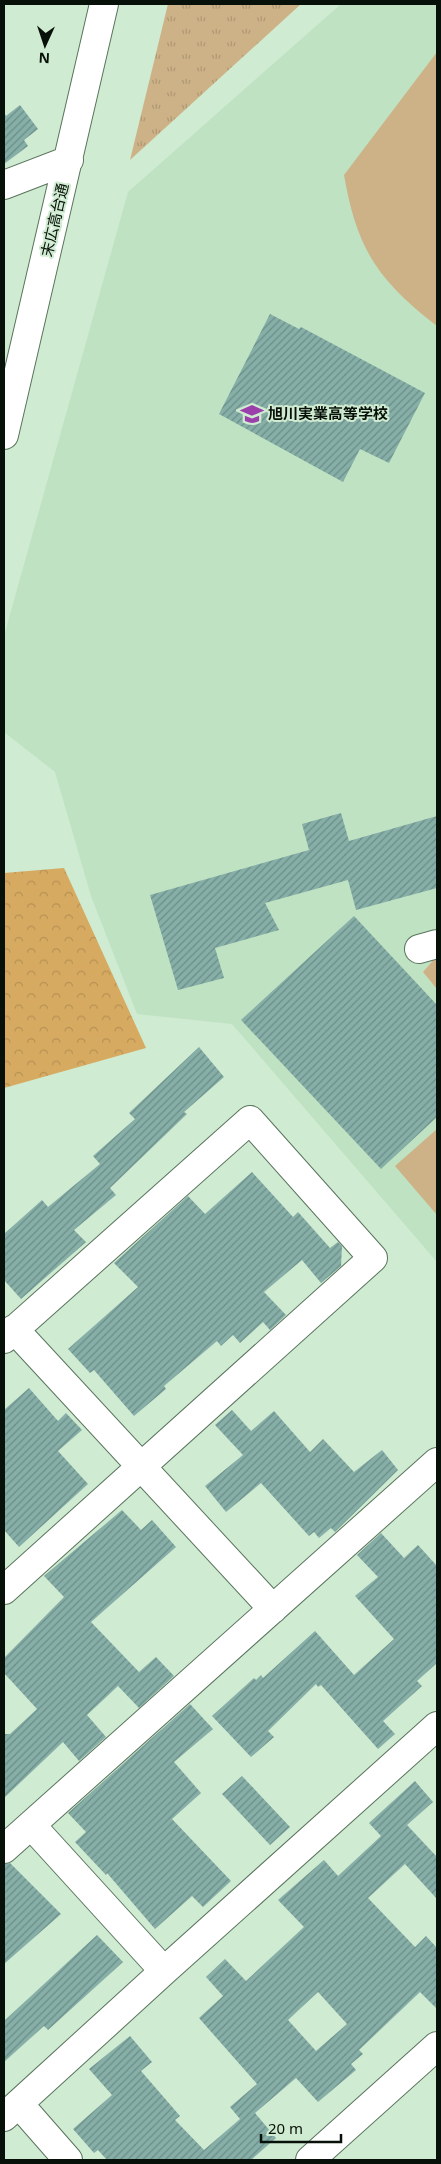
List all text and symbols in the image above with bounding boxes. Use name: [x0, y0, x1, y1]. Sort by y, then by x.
north arrow: [20, 20, 70, 70]
text: N: [38, 49, 50, 68]
street label: 末広高台通: [36, 181, 72, 259]
school or university icon: 旭川実業高等学校: [239, 401, 265, 427]
place label: 旭川実業高等学校: [268, 403, 388, 423]
scale bar: [261, 2112, 341, 2144]
text: 20 m: [268, 2118, 303, 2138]

